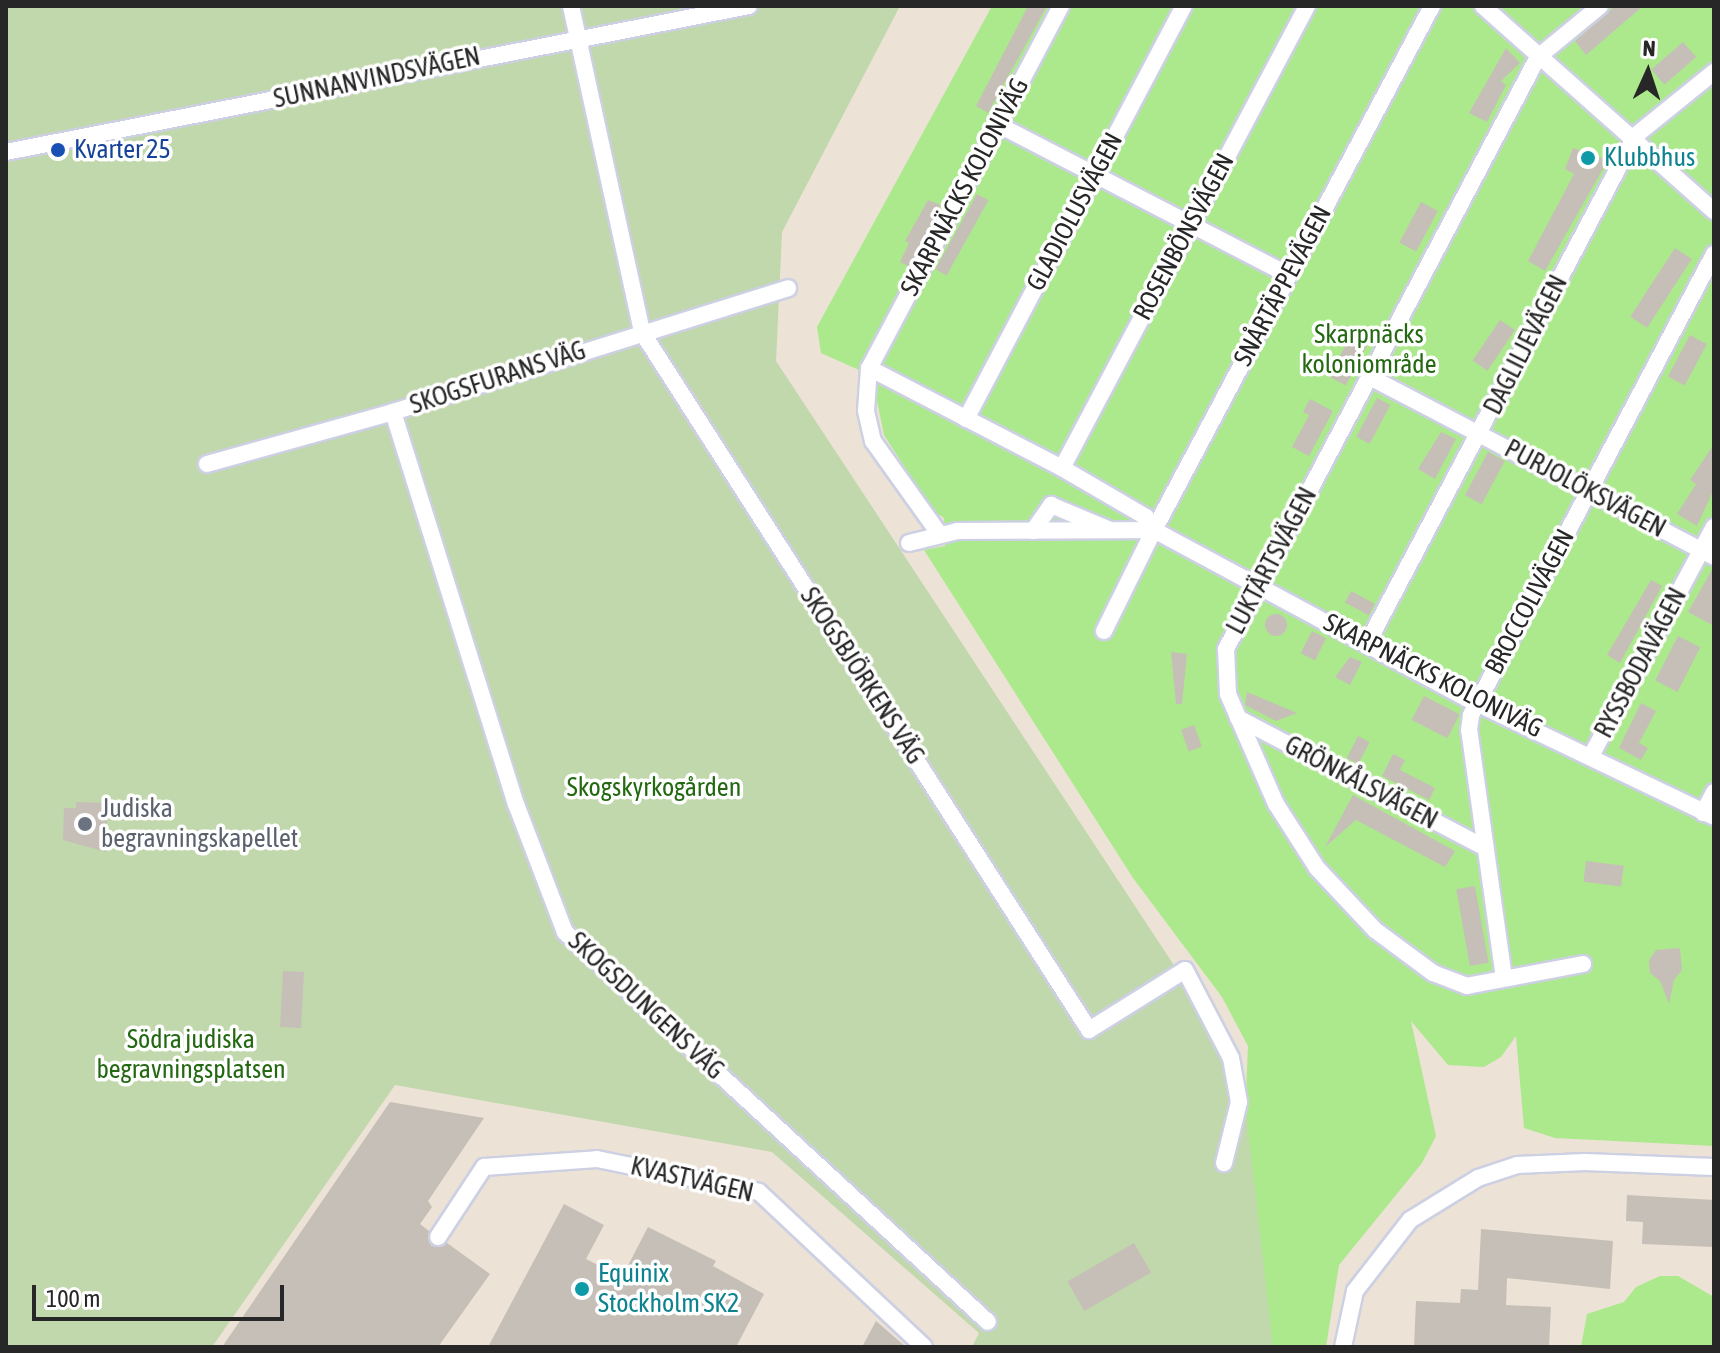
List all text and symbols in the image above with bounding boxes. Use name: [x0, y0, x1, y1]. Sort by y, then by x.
north arrow: [1608, 32, 1688, 112]
text: N: [1642, 35, 1656, 61]
street label: SUNNANVINDSVÄGEN: [271, 41, 483, 115]
street label: SKARPNÄCKS KOLONIVÄG: [894, 73, 1036, 301]
street label: GLADIOLUSVÄGEN: [1020, 128, 1130, 296]
place label: Kvarter 25: [74, 134, 171, 166]
marker: Kvarter 25: [49, 141, 67, 159]
place label: Klubbhus: [1604, 142, 1695, 174]
street label: ROSENBÖNSVÄGEN: [1127, 148, 1241, 326]
marker: Klubbhus: [1579, 149, 1597, 167]
street label: SNÅRTÄPPEVÄGEN: [1228, 201, 1338, 371]
street label: DAGLILJEVÄGEN: [1478, 270, 1574, 420]
park label: Skarpnäcks koloniområde: [1302, 319, 1436, 380]
street label: SKOGSFURANS VÄG: [406, 335, 590, 421]
street label: PURJOLÖKSVÄGEN: [1499, 433, 1671, 545]
street label: LUKTÄRTSVÄGEN: [1220, 482, 1324, 640]
street label: BROCCOLIVÄGEN: [1479, 524, 1581, 680]
street label: SKOGSBJÖRKENS VÄG: [793, 582, 931, 770]
street label: RYSSBODAVÄGEN: [1588, 583, 1694, 743]
street label: SKARPNÄCKS KOLONIVÄG: [1318, 607, 1548, 745]
street label: GRÖNKÅLSVÄGEN: [1279, 730, 1443, 836]
park label: Skogskyrkogården: [567, 772, 741, 804]
place label: Judiska begravningskapellet: [101, 793, 298, 854]
marker: Judiska begravningskapellet: [76, 815, 94, 833]
street label: SKOGSDUNGENS VÄG: [562, 926, 730, 1086]
park label: Södra judiska begravningsplatsen: [96, 1024, 286, 1086]
street label: KVASTVÄGEN: [628, 1151, 756, 1209]
place label: Equinix Stockholm SK2: [598, 1258, 739, 1320]
scale bar: [36, 1269, 288, 1319]
marker: Equinix Stockholm SK2: [573, 1280, 591, 1298]
text: 100 m: [46, 1285, 100, 1312]

